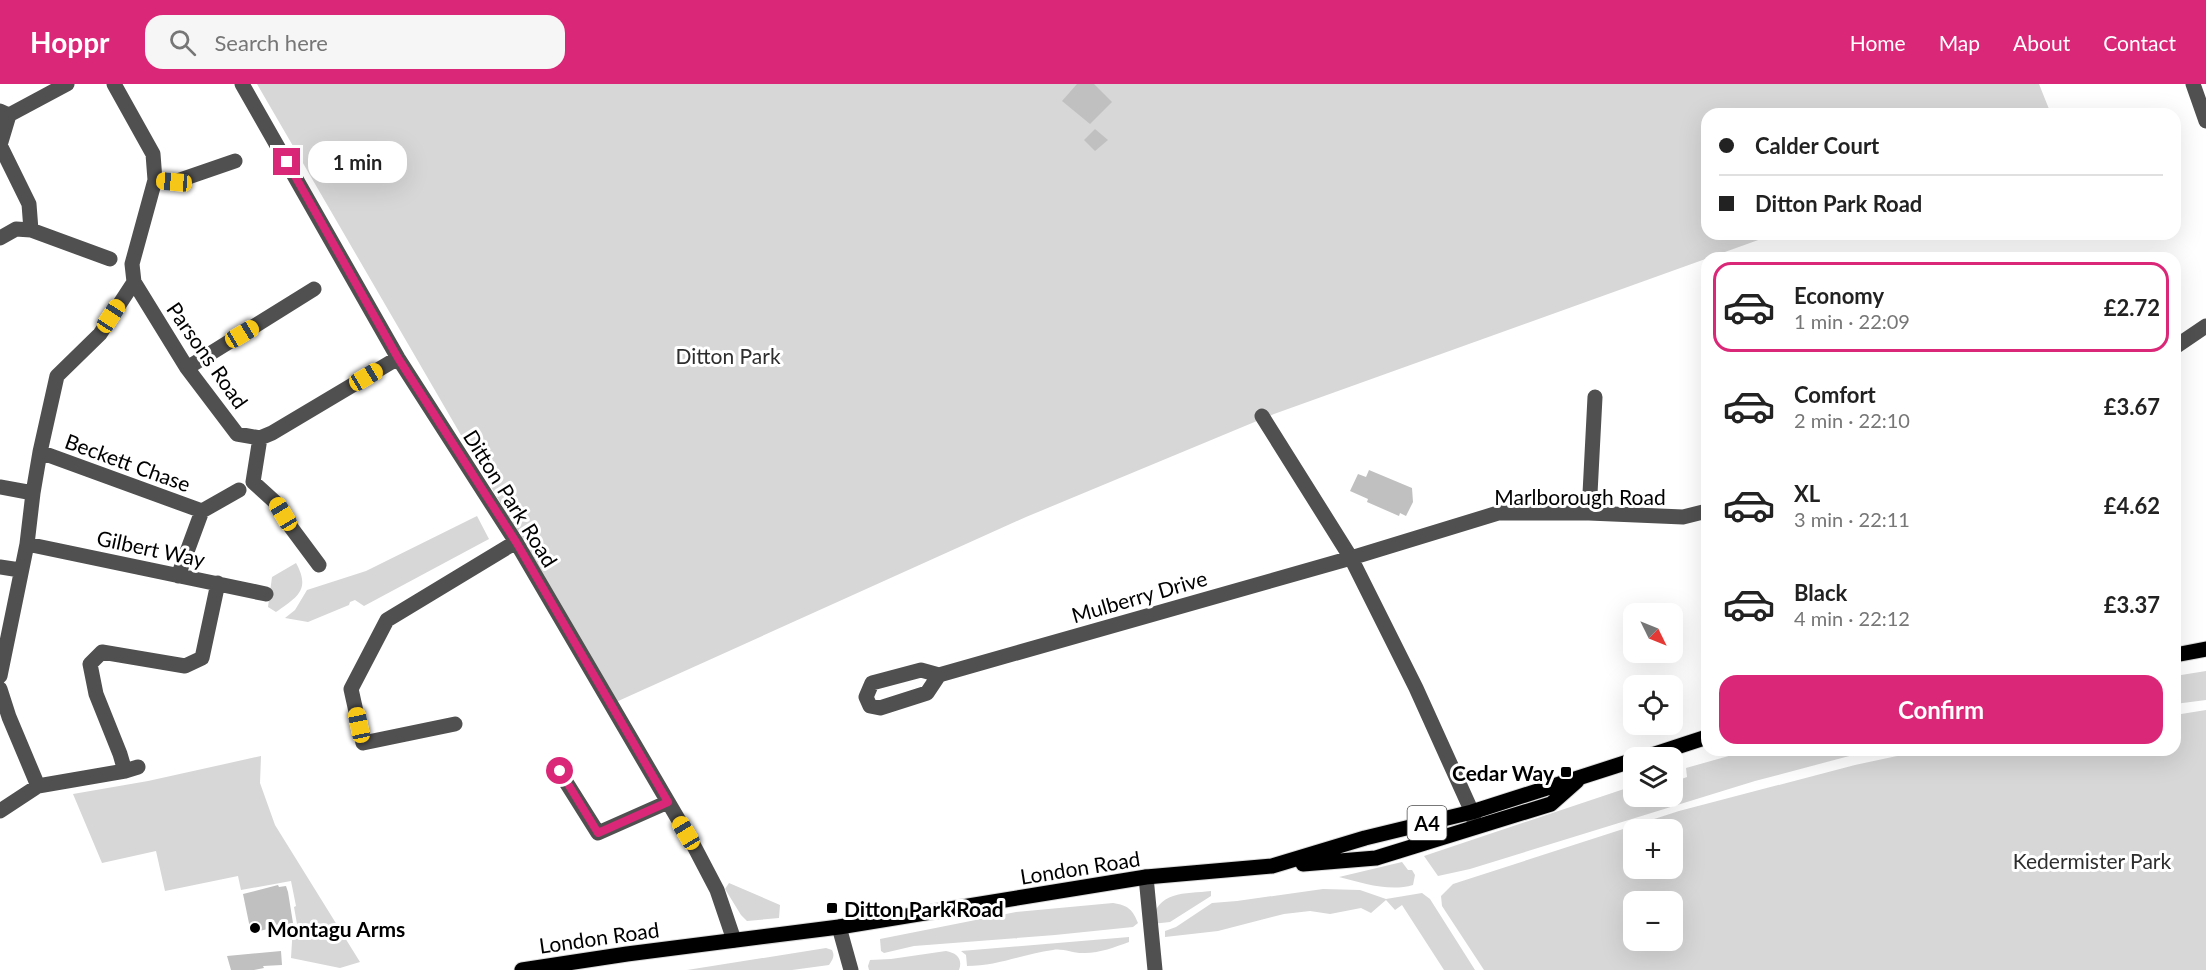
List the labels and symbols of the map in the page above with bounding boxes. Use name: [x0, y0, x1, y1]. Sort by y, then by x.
callout: 1 min: [308, 141, 407, 183]
route end: [273, 148, 300, 175]
car: [155, 171, 193, 193]
car: [94, 296, 128, 336]
street label: Parsons Road: [162, 297, 254, 413]
car: [222, 317, 262, 351]
park label: Ditton Park: [675, 343, 781, 368]
car: [346, 360, 386, 394]
street label: Ditton Park Road: [459, 425, 563, 571]
street label: Beckett Chase: [62, 428, 194, 496]
street label: Marlborough Road: [1494, 484, 1666, 509]
car: [266, 494, 300, 534]
street label: Gilbert Way: [95, 524, 208, 572]
street label: Mulberry Drive: [1068, 565, 1210, 627]
north arrow: [1623, 603, 1683, 663]
car: [346, 706, 372, 744]
route start: [546, 757, 573, 784]
place label: Cedar Way: [1452, 760, 1555, 785]
marker: Cedar Way: [1559, 765, 1573, 779]
road number: A4: [1408, 806, 1446, 840]
car: [669, 813, 703, 853]
street label: London Road: [1018, 845, 1142, 889]
park label: Kedermister Park: [2013, 848, 2171, 873]
place label: Ditton Park Road: [844, 896, 1004, 921]
marker: Ditton Park Road: [825, 901, 839, 915]
place label: Montagu Arms: [267, 916, 405, 941]
street label: London Road: [537, 916, 661, 958]
marker: Montagu Arms: [248, 921, 262, 935]

